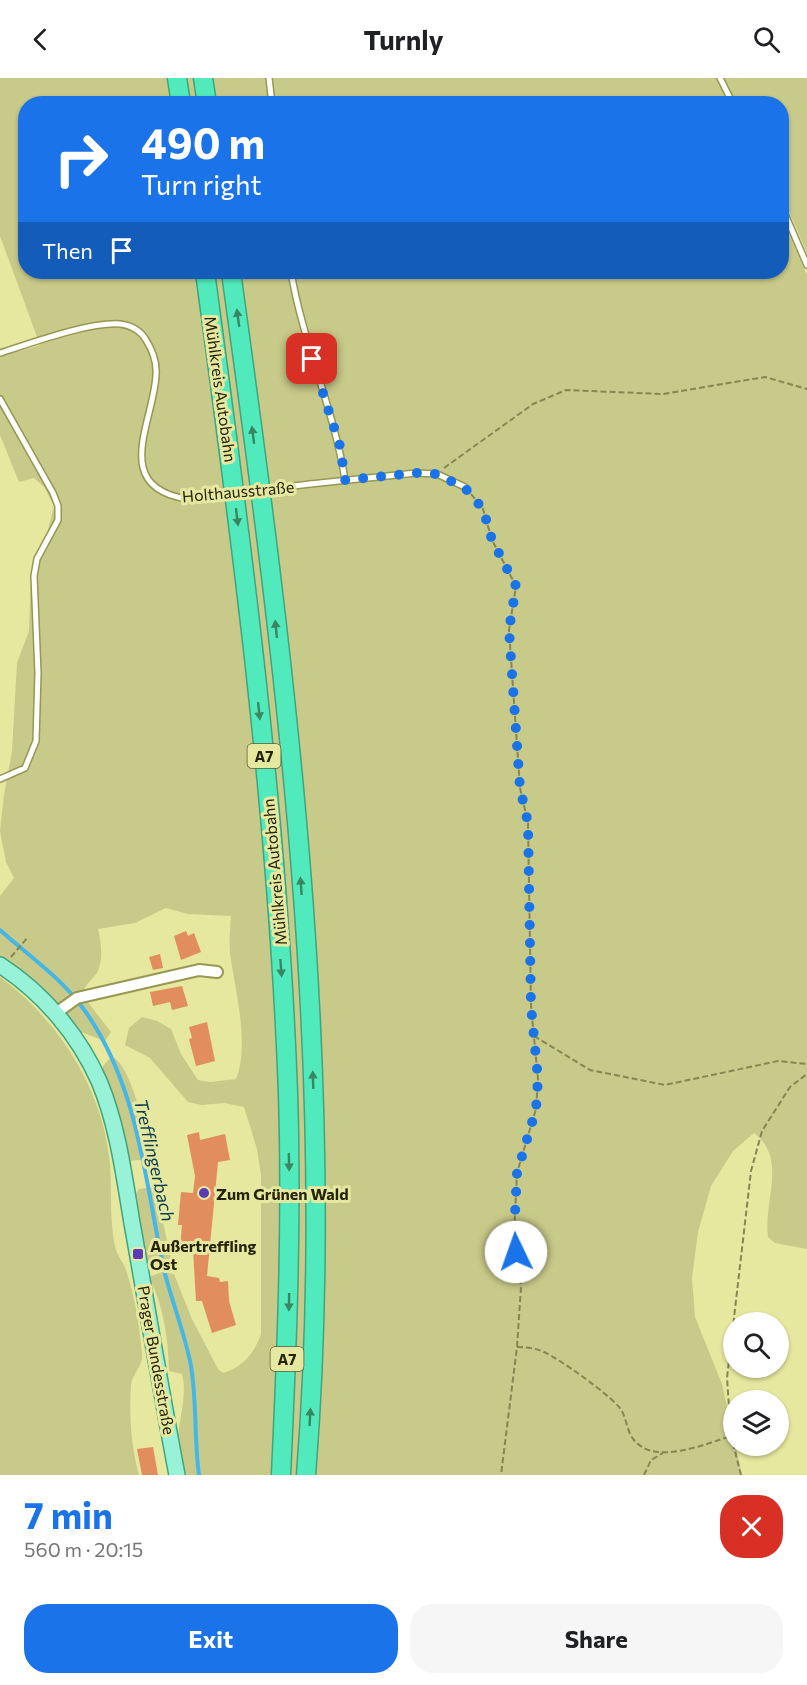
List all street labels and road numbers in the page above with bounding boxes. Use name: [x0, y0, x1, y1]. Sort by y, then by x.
street label: Mühlkreis Autobahn: [201, 315, 241, 463]
street label: Holthausstraße: [181, 477, 295, 505]
road number: A7: [248, 744, 280, 768]
street label: Mühlkreis Autobahn: [258, 798, 290, 946]
street label: Prager Bundesstraße: [135, 1284, 179, 1436]
road number: A7: [270, 1347, 304, 1371]

